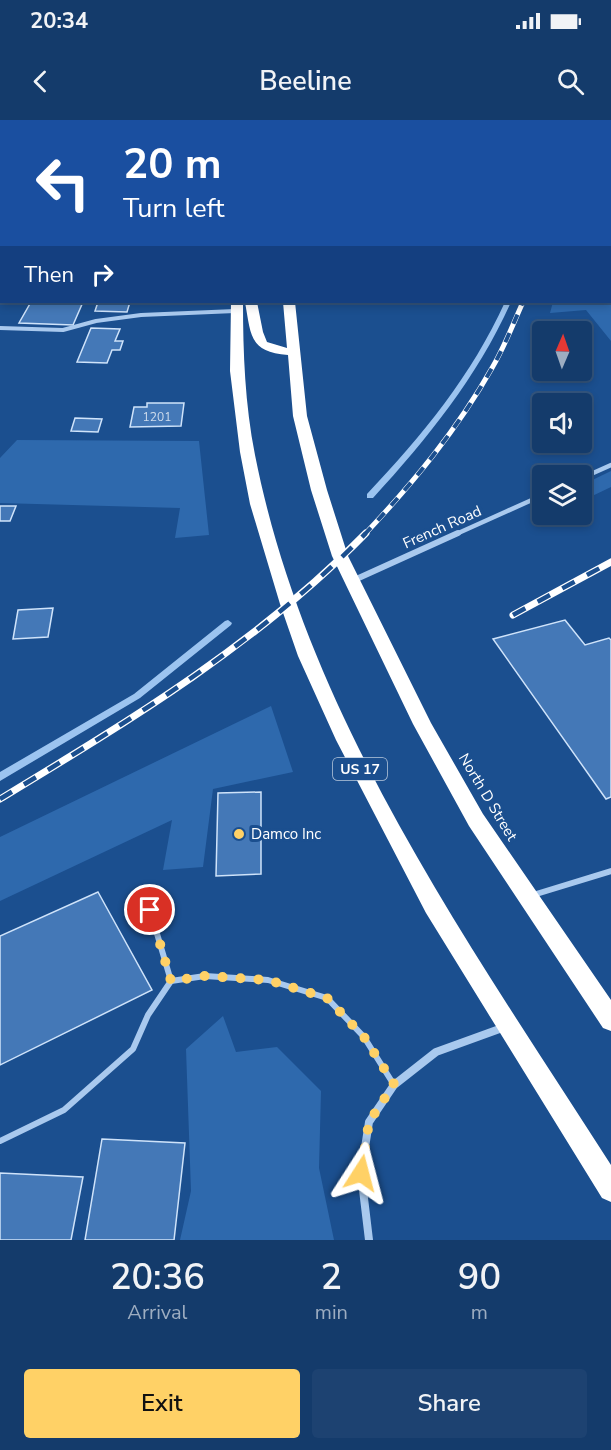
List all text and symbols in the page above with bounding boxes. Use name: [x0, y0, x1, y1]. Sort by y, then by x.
text: 20:34: [30, 6, 88, 36]
text: Beeline: [259, 63, 352, 100]
icon: back: [24, 65, 57, 98]
icon: search: [554, 65, 587, 98]
text: 20 m: [123, 136, 222, 193]
icon: left: [24, 144, 102, 222]
text: Turn left: [123, 190, 224, 227]
icon: right: [86, 258, 119, 291]
text: Then: [24, 260, 74, 290]
north arrow: [532, 321, 592, 381]
map controls: [532, 321, 592, 525]
button: sound: [532, 393, 592, 453]
house number: 1201: [143, 409, 171, 425]
button: layers: [532, 465, 592, 525]
street label: French Road: [400, 501, 484, 553]
street label: North D Street: [454, 750, 522, 845]
road number: US 17: [333, 758, 387, 780]
place label: Damco Inc: [251, 824, 321, 844]
marker: Damco Inc: [232, 827, 246, 841]
pin: [124, 884, 175, 935]
icon: arrive: [133, 893, 166, 926]
position arrow: [329, 1141, 393, 1205]
text: 20:36: [110, 1253, 205, 1302]
text: 2: [321, 1253, 342, 1302]
text: 90: [458, 1253, 501, 1302]
text: Arrival: [127, 1299, 187, 1326]
text: min: [315, 1299, 348, 1326]
text: m: [471, 1299, 488, 1326]
button: Exit: [24, 1369, 300, 1438]
button: Share: [312, 1369, 587, 1438]

